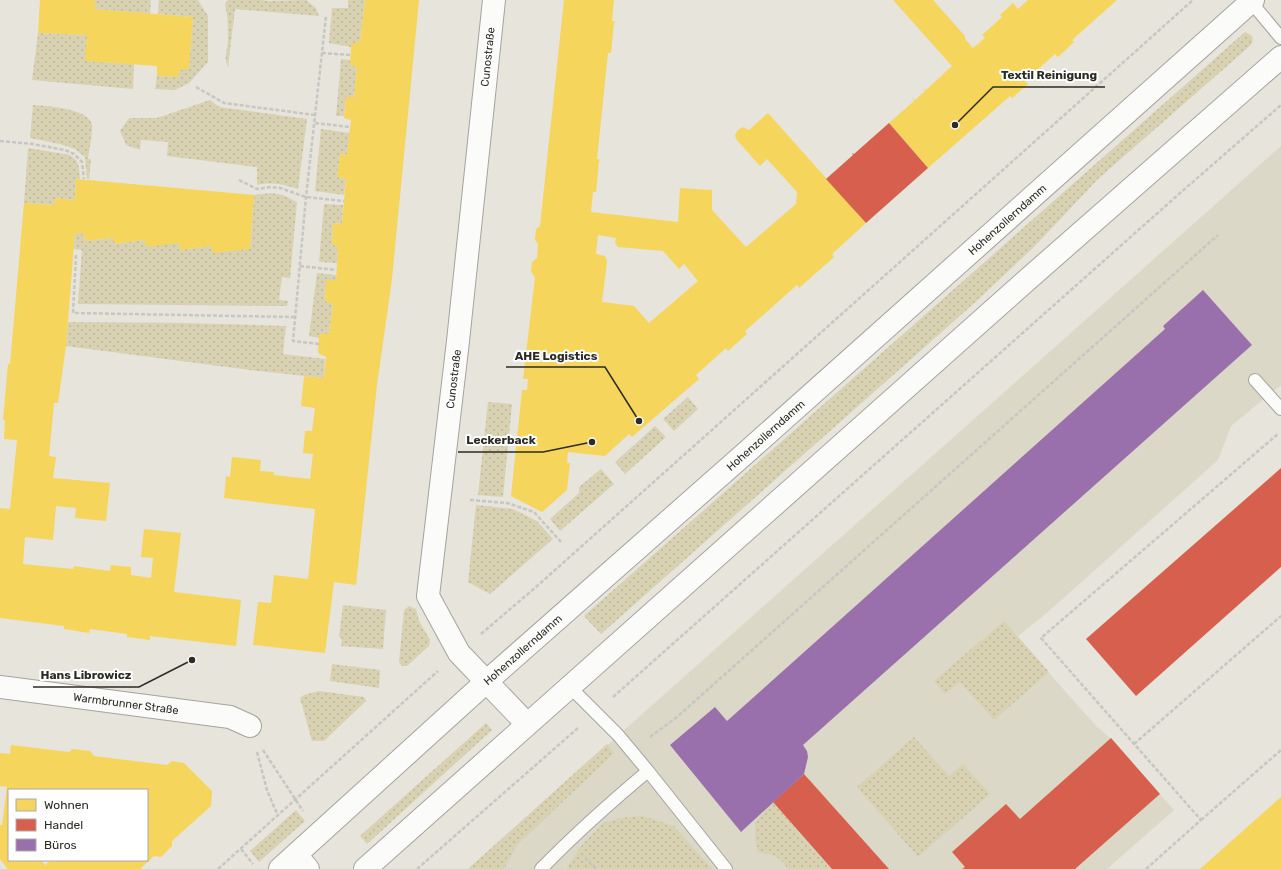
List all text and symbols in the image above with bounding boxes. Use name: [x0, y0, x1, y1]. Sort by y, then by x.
street label: Cunostraße: [478, 27, 498, 87]
callout: Textil Reinigung: [993, 63, 1105, 87]
text: Textil Reinigung: [1001, 68, 1097, 82]
street label: Hohenzollerndamm: [965, 181, 1049, 258]
callout: AHE Logistics: [506, 343, 605, 367]
street label: Cunostraße: [444, 349, 464, 409]
text: AHE Logistics: [515, 349, 598, 363]
street label: Hohenzollerndamm: [724, 397, 807, 473]
callout: Leckerback: [458, 428, 543, 452]
text: Leckerback: [466, 433, 536, 447]
street label: Hohenzollerndamm: [481, 612, 565, 688]
callout: Hans Librowicz: [33, 663, 139, 687]
text: Hans Librowicz: [41, 668, 132, 682]
street label: Warmbrunner Straße: [72, 690, 179, 717]
legend: [8, 789, 148, 861]
text: Wohnen: [44, 798, 89, 812]
text: Handel: [44, 818, 83, 832]
text: Büros: [44, 838, 77, 852]

